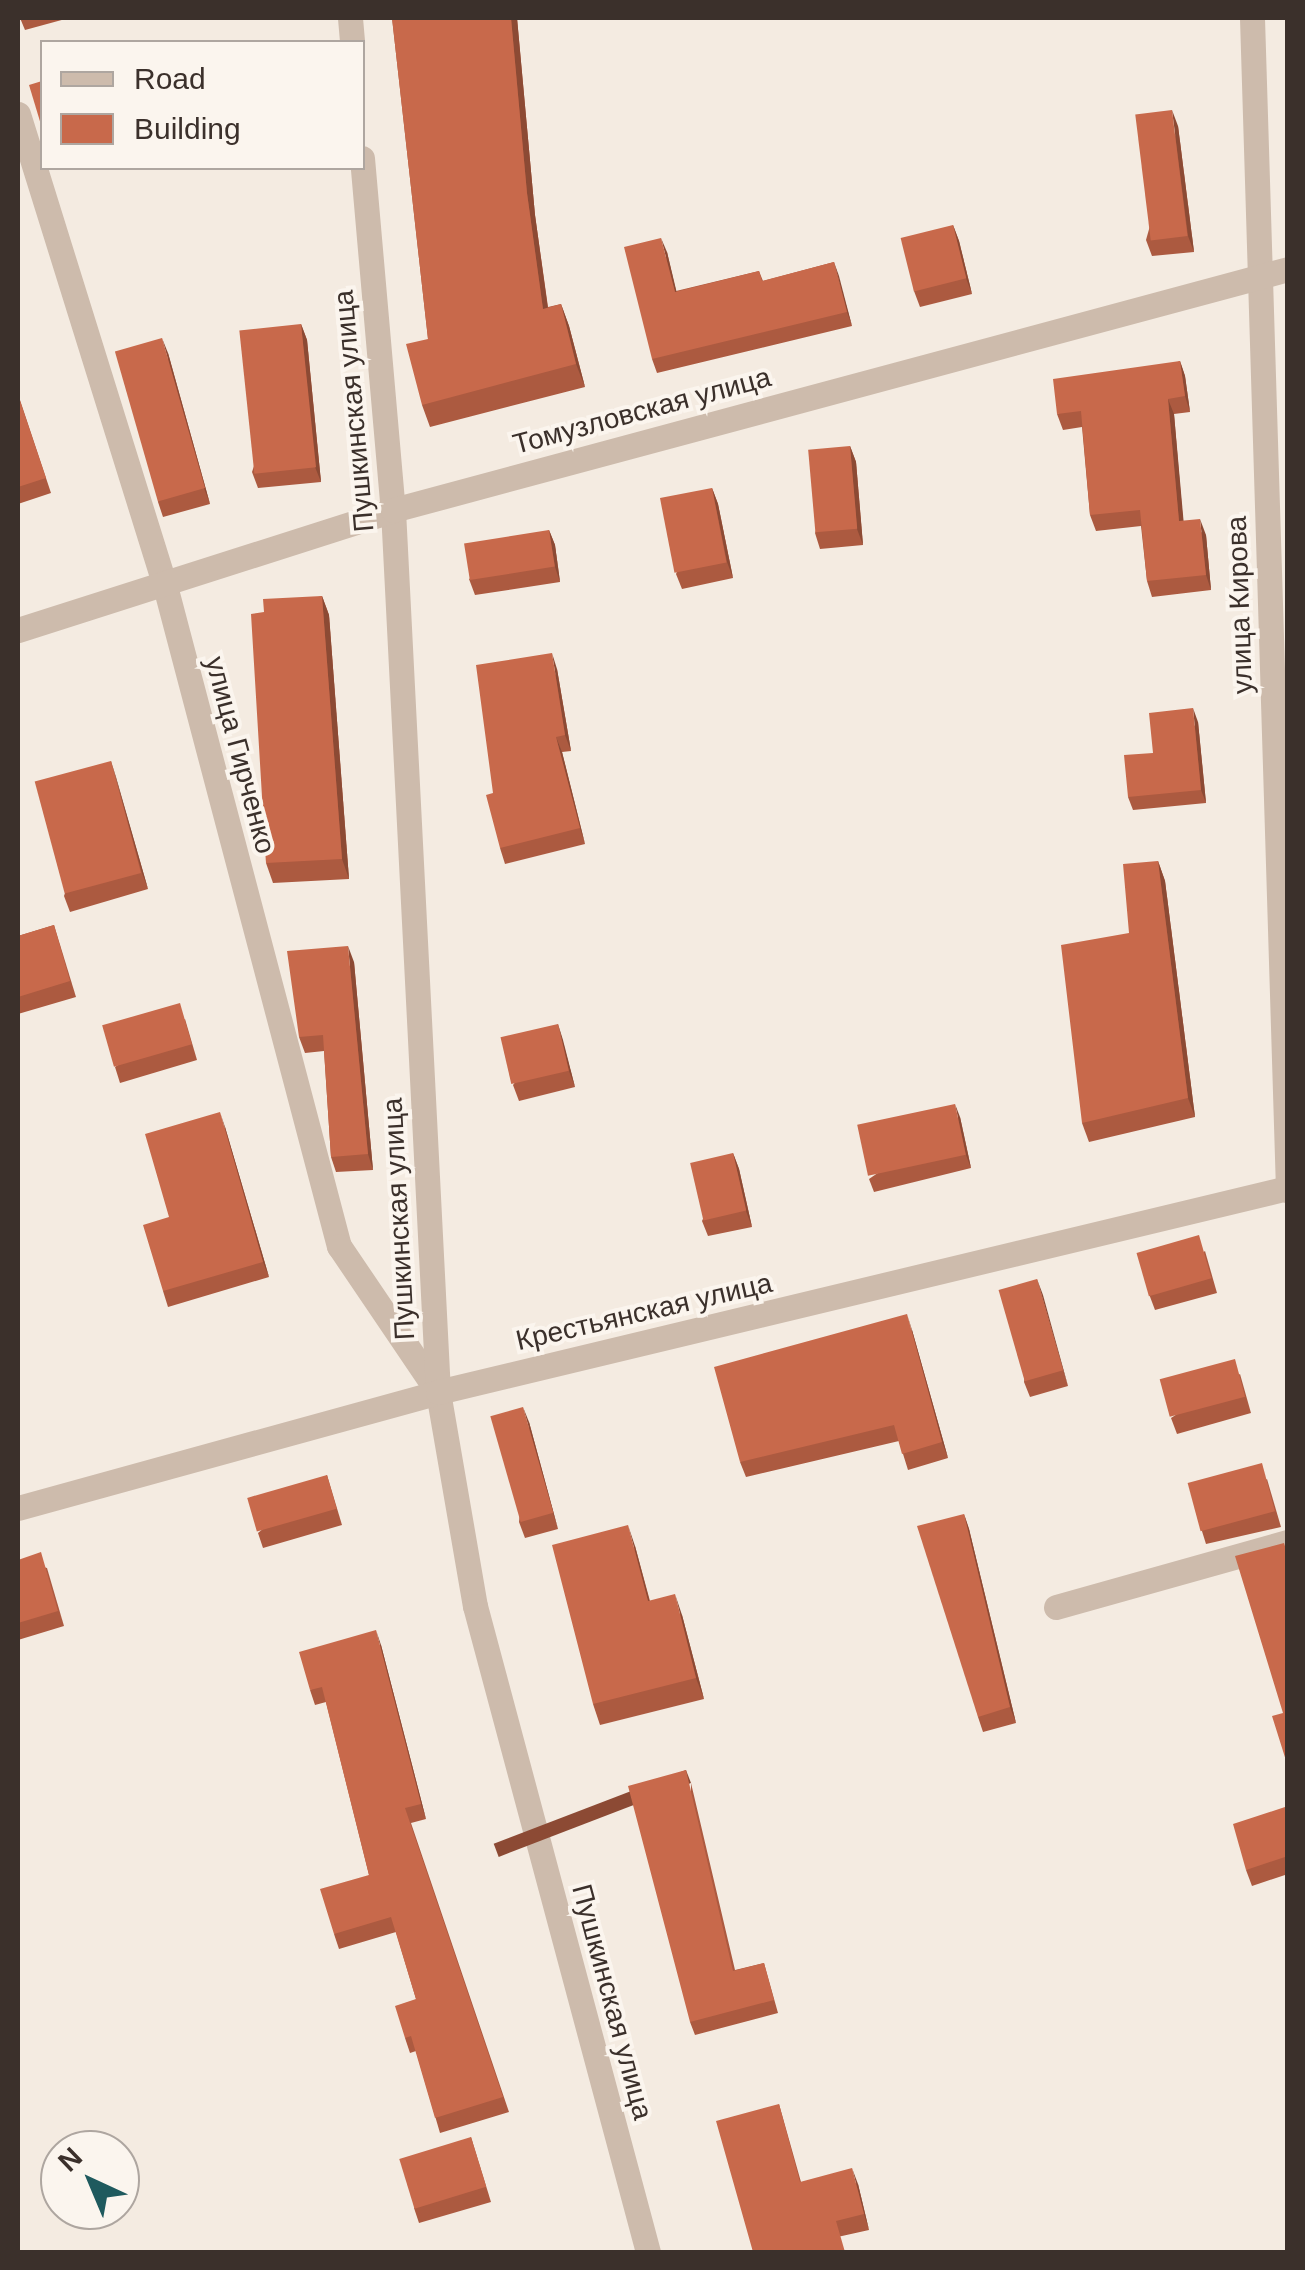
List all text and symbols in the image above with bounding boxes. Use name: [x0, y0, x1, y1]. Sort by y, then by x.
legend: [40, 40, 365, 170]
text: Road: [134, 62, 206, 95]
text: Building: [134, 112, 241, 145]
street label: Пушкинская улица: [327, 289, 381, 533]
street label: Томузловская улица: [509, 360, 775, 462]
street label: улица Кирова: [1220, 515, 1260, 695]
street label: улица Гирченко: [198, 653, 282, 857]
street label: Пушкинская улица: [376, 1097, 422, 1341]
street label: Крестьянская улица: [513, 1266, 775, 1358]
street label: Пушкинская улица: [564, 1881, 660, 2123]
north arrow: [40, 2130, 140, 2230]
text: N: [52, 2141, 88, 2178]

